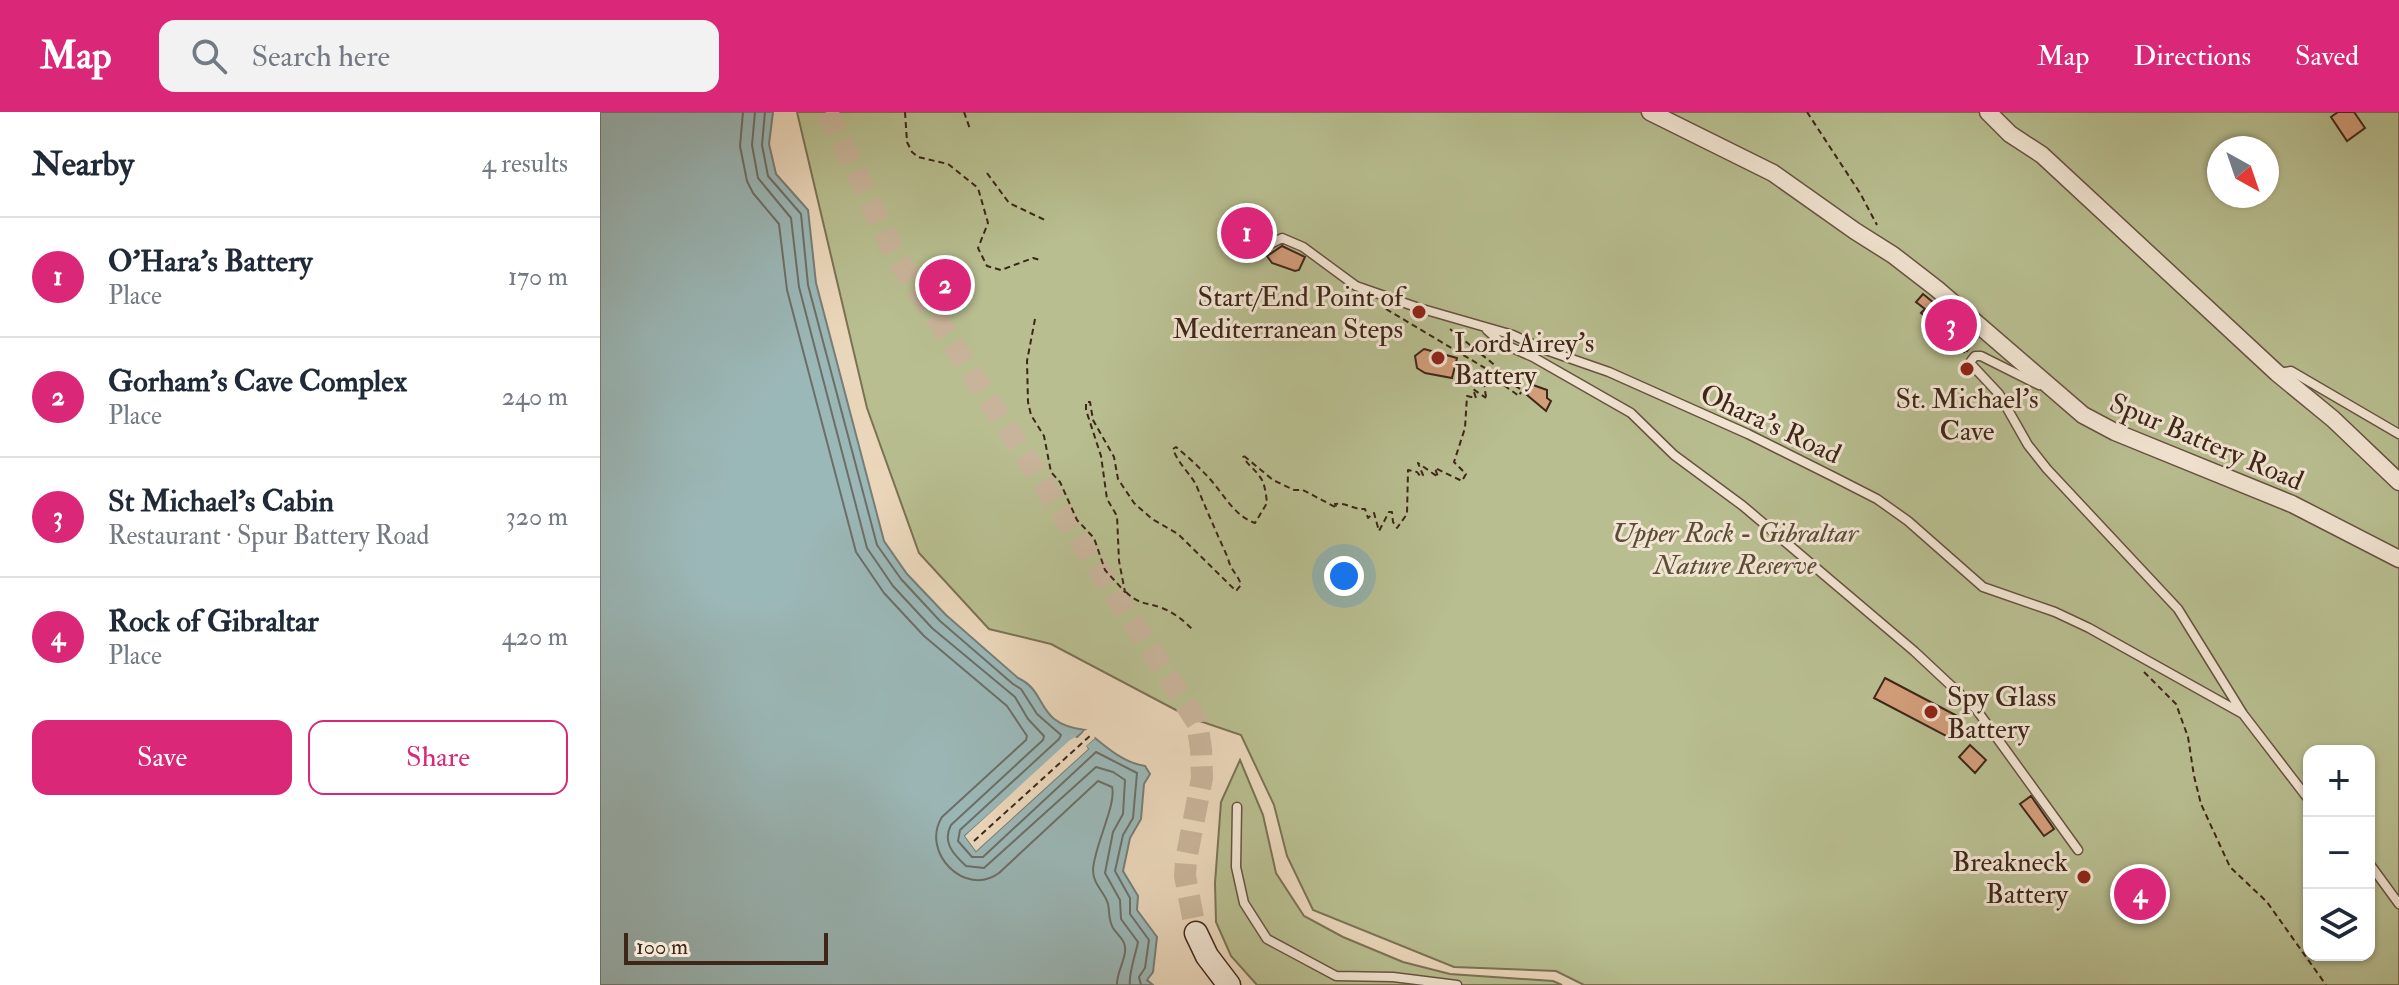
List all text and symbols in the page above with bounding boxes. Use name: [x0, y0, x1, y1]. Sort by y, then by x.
search box: [159, 20, 719, 92]
text: Map: [40, 32, 111, 80]
icon: search: [187, 34, 231, 78]
text: Search here: [251, 38, 390, 75]
text: Map: [2037, 39, 2090, 74]
text: Directions: [2134, 39, 2251, 74]
text: Saved: [2295, 39, 2359, 74]
north arrow: [2207, 136, 2279, 208]
text: Nearby: [32, 143, 134, 186]
text: 4 results: [482, 148, 568, 180]
pin: 1: [1221, 203, 1273, 263]
text: O'Hara's Battery: [108, 243, 313, 280]
pin: 2: [919, 255, 971, 315]
text: 1: [53, 261, 63, 293]
text: 170 m: [508, 261, 568, 293]
text: Place: [108, 280, 162, 312]
place label: Start/End Point of Mediterranean Steps: [1172, 280, 1407, 347]
pin: 3: [1925, 295, 1977, 355]
marker: Start/End Point of Mediterranean Steps: [1410, 303, 1428, 321]
place label: Lord Airey's Battery: [1454, 326, 1594, 393]
marker: Lord Airey's Battery: [1429, 349, 1447, 367]
marker: St. Michael's Cave: [1958, 360, 1976, 378]
text: Gorham's Cave Complex: [108, 363, 407, 400]
street label: Ohara's Road: [1694, 376, 1847, 472]
text: 2: [51, 381, 65, 413]
text: 240 m: [502, 381, 568, 413]
place label: St. Michael's Cave: [1895, 382, 2039, 449]
street label: Spur Battery Road: [2104, 386, 2309, 499]
text: Place: [108, 400, 162, 432]
text: St Michael's Cabin: [108, 483, 334, 520]
text: 3: [53, 501, 63, 533]
text: 320 m: [506, 501, 568, 533]
park label: Upper Rock - Gibraltar Nature Reserve: [1612, 516, 1860, 583]
text: Restaurant · Spur Battery Road: [108, 520, 429, 552]
your location: [1324, 556, 1364, 596]
text: Rock of Gibraltar: [108, 603, 319, 640]
text: 4: [51, 621, 65, 653]
text: 420 m: [502, 621, 568, 653]
text: Place: [108, 640, 162, 672]
place label: Spy Glass Battery: [1947, 680, 2056, 747]
marker: Spy Glass Battery: [1922, 703, 1940, 721]
button: Save: [32, 720, 292, 795]
button: Share: [308, 720, 568, 795]
map controls: [2303, 745, 2375, 961]
button: +: [2303, 745, 2375, 817]
button: −: [2303, 817, 2375, 889]
place label: Breakneck Battery: [1952, 845, 2069, 912]
pin: 4: [2114, 864, 2166, 924]
marker: Breakneck Battery: [2075, 868, 2093, 886]
button: layers: [2303, 889, 2375, 961]
scale bar: [624, 929, 828, 965]
text: 100 m: [636, 933, 688, 961]

